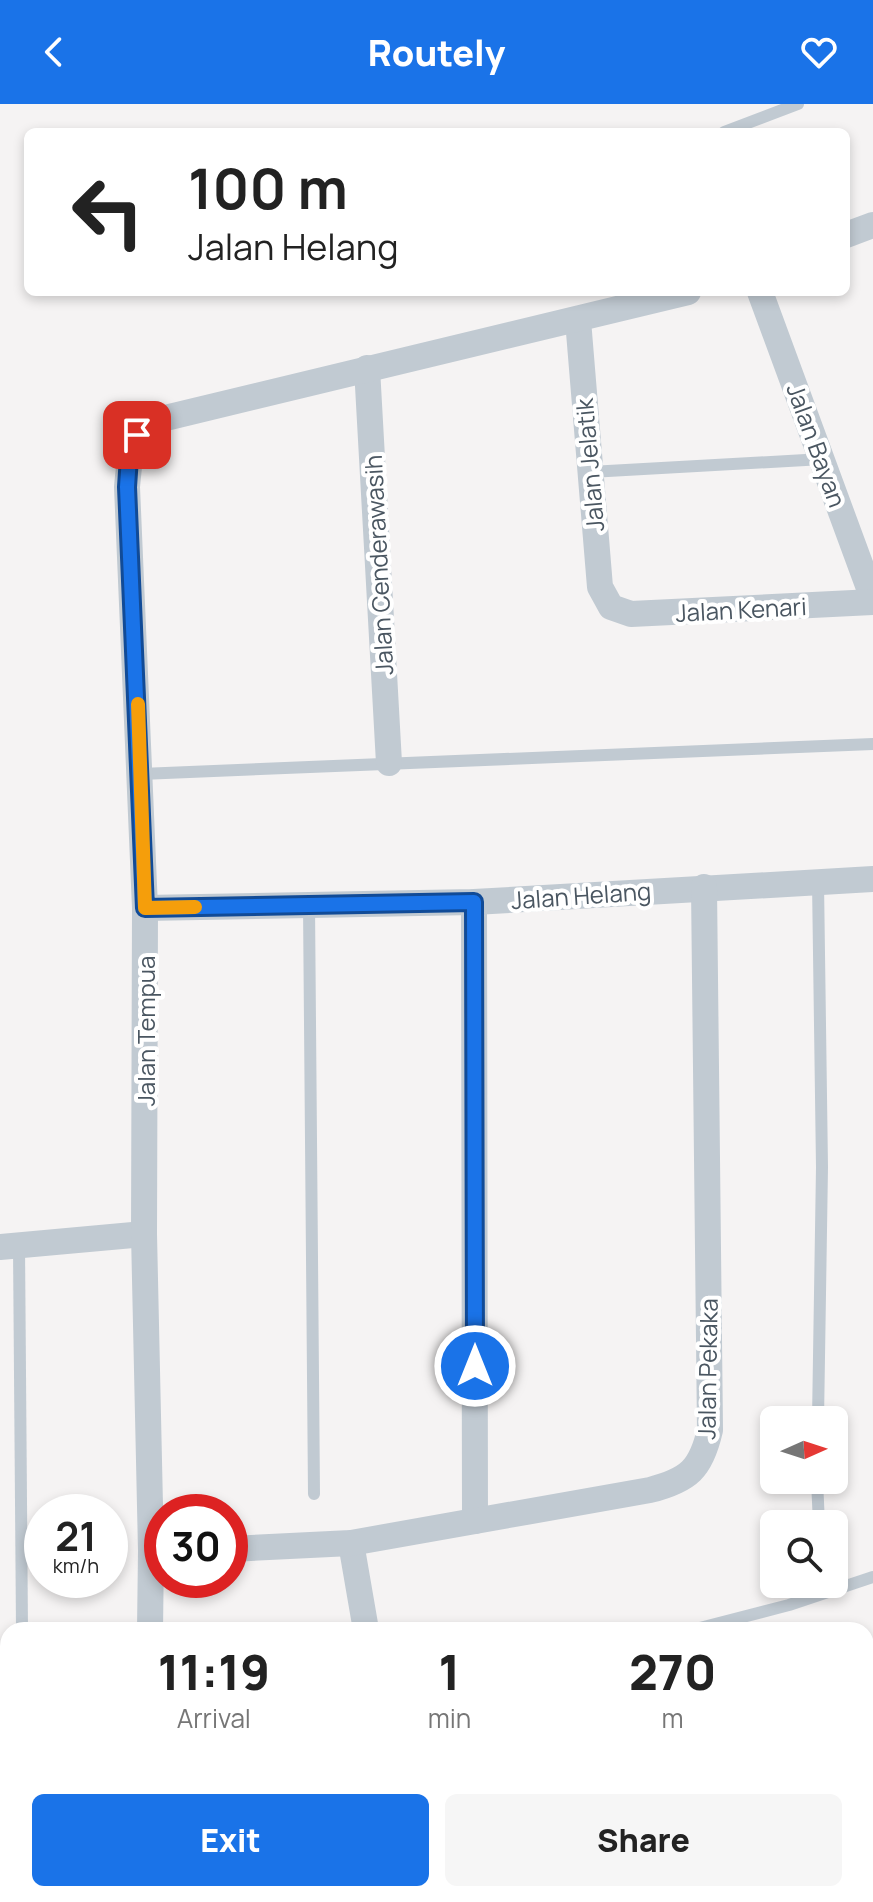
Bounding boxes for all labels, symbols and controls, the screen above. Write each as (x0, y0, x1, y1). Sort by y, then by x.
text: Routely (368, 28, 505, 77)
icon: back (32, 30, 76, 74)
icon: heart (797, 30, 841, 74)
text: 100 m (188, 149, 348, 226)
icon: left (56, 160, 160, 264)
text: Jalan Helang (188, 222, 398, 271)
street label: Jalan Bayan (779, 378, 855, 512)
street label: Jalan Jelatik (567, 396, 611, 533)
pin (103, 401, 171, 469)
icon: arrive (115, 413, 159, 457)
street label: Jalan Cenderawasih (356, 454, 400, 676)
street label: Jalan Kenari (675, 589, 807, 629)
street label: Jalan Helang (510, 874, 652, 916)
street label: Jalan Tempua (129, 956, 162, 1106)
street label: Jalan Pekaka (689, 1298, 725, 1440)
position arrow (433, 1324, 517, 1408)
north arrow (760, 1406, 848, 1494)
map controls (760, 1406, 848, 1598)
speed limit sign: 30 (144, 1494, 248, 1598)
text: 21 (55, 1508, 97, 1563)
button: search (760, 1510, 848, 1598)
text: km/h (53, 1552, 99, 1579)
text: 11:19 (158, 1639, 270, 1704)
text: 1 (439, 1639, 460, 1704)
text: 270 (629, 1639, 716, 1704)
text: Arrival (177, 1700, 251, 1736)
text: min (428, 1700, 471, 1736)
text: m (662, 1700, 684, 1736)
button: Exit (32, 1794, 429, 1886)
button: Share (445, 1794, 842, 1886)

